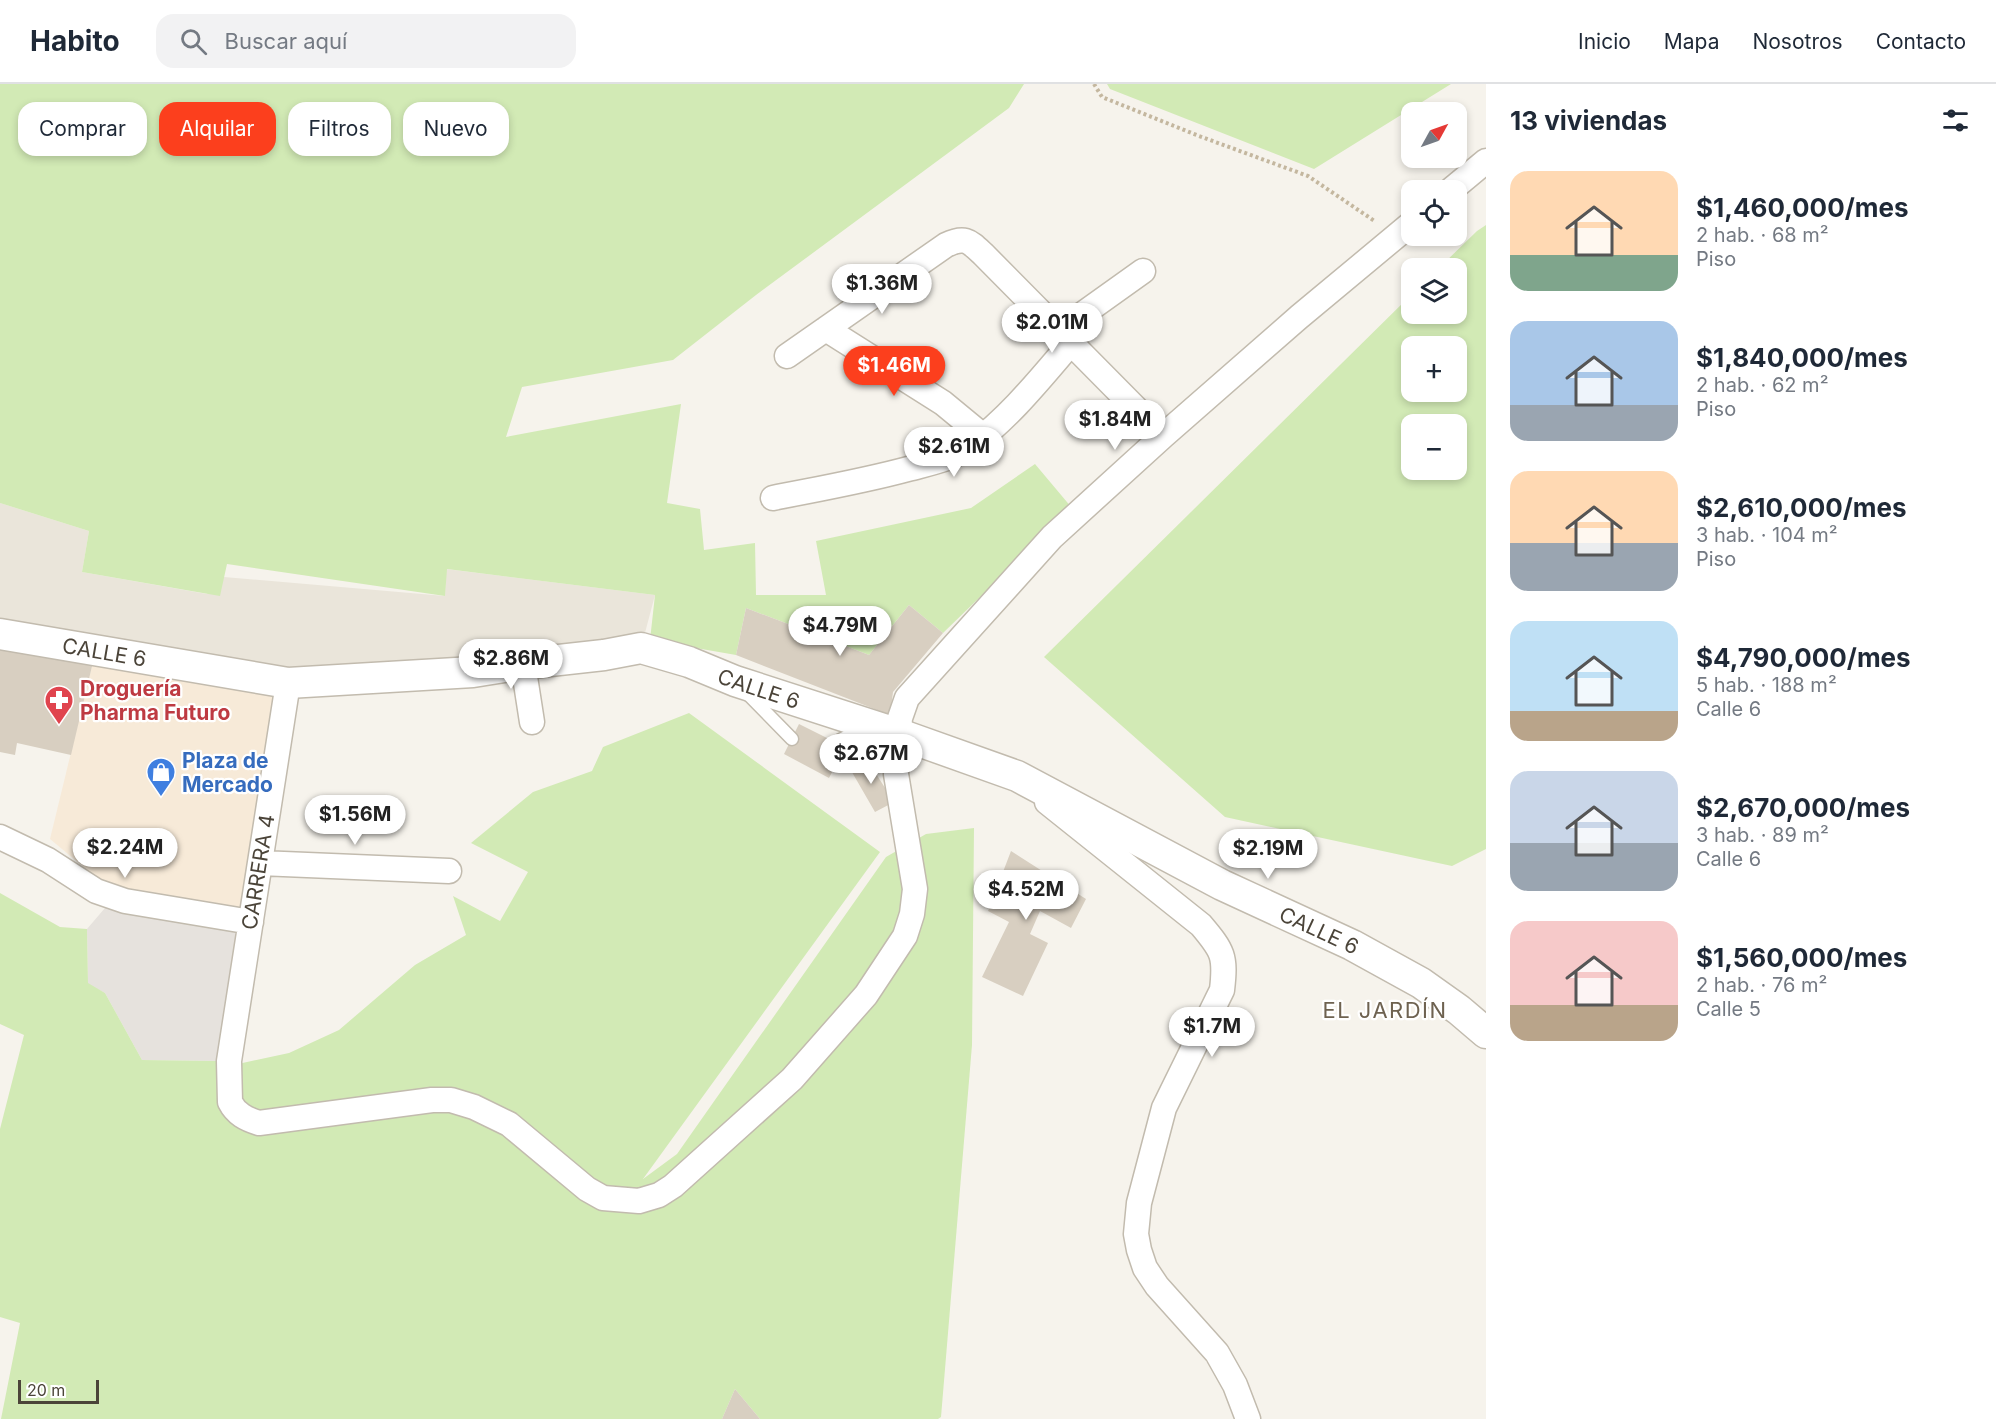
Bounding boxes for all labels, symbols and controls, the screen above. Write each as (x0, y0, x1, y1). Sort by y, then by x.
search box (156, 14, 576, 68)
text: Habito (30, 24, 120, 58)
icon: search (177, 25, 210, 58)
text: Buscar aquí (225, 28, 347, 54)
text: Inicio (1578, 29, 1631, 54)
text: Mapa (1664, 29, 1719, 54)
text: Nosotros (1752, 29, 1843, 54)
text: Contacto (1876, 29, 1966, 54)
chip: Comprar (18, 102, 147, 156)
chip: Alquilar (159, 102, 276, 156)
chip: Filtros (288, 102, 391, 156)
chip: Nuevo (403, 102, 509, 156)
north arrow (1401, 102, 1467, 168)
map controls (1401, 102, 1467, 480)
icon: filters (1939, 104, 1972, 137)
text: 13 viviendas (1510, 105, 1667, 136)
button: locate (1401, 180, 1467, 246)
text: $1,460,000/mes (1696, 192, 1909, 223)
icon: home (1558, 195, 1630, 267)
text: 2 hab. · 68 m² (1696, 223, 1829, 247)
text: Piso (1696, 247, 1736, 271)
button: layers (1401, 258, 1467, 324)
pin: $1.36M (833, 264, 931, 315)
text: $1.36M (846, 271, 918, 295)
pin: $2.01M (1003, 303, 1101, 354)
text: $2.01M (1016, 310, 1088, 334)
button: + (1401, 336, 1467, 402)
text: $1,840,000/mes (1696, 342, 1908, 373)
icon: home (1558, 345, 1630, 417)
pin: $1.46M (845, 346, 943, 397)
text: $1.46M (857, 353, 931, 377)
text: 2 hab. · 62 m² (1696, 373, 1828, 397)
text: Piso (1696, 397, 1736, 421)
pin: $1.84M (1066, 400, 1164, 451)
text: $1.84M (1078, 407, 1152, 431)
button: − (1401, 414, 1467, 480)
pin: $2.61M (905, 427, 1003, 478)
text: $2.61M (918, 434, 990, 458)
text: $2,610,000/mes (1696, 492, 1907, 523)
icon: home (1558, 495, 1630, 567)
text: 3 hab. · 104 m² (1696, 523, 1838, 547)
text: Piso (1696, 547, 1736, 571)
pin: $4.79M (791, 606, 889, 657)
text: $4.79M (802, 613, 878, 637)
street label: CALLE 6 (61, 632, 148, 671)
pin: $2.86M (462, 639, 560, 690)
text: $4,790,000/mes (1696, 642, 1911, 673)
icon: home (1558, 645, 1630, 717)
text: $2.86M (473, 646, 549, 670)
street label: CALLE 6 (714, 663, 803, 714)
text: 5 hab. · 188 m² (1696, 673, 1837, 697)
place label: Droguería Pharma Futuro (80, 676, 230, 725)
pharmacy icon: Droguería Pharma Futuro (43, 684, 75, 726)
text: Calle 6 (1696, 697, 1761, 721)
pin: $2.67M (822, 734, 920, 785)
text: $2.67M (833, 741, 909, 765)
place label: Plaza de Mercado (182, 748, 273, 797)
shop icon: Plaza de Mercado (145, 756, 177, 798)
text: $2,670,000/mes (1696, 792, 1910, 823)
pin: $1.56M (306, 795, 404, 846)
icon: home (1558, 795, 1630, 867)
text: $1.56M (319, 802, 391, 826)
street label: CARRERA 4 (237, 812, 279, 932)
text: 3 hab. · 89 m² (1696, 823, 1829, 847)
pin: $2.24M (76, 828, 174, 879)
pin: $2.19M (1219, 829, 1317, 880)
text: $2.24M (87, 835, 163, 859)
text: $2.19M (1233, 836, 1303, 860)
text: Calle 6 (1696, 847, 1761, 871)
pin: $4.52M (977, 870, 1075, 921)
text: $4.52M (988, 877, 1064, 901)
street label: CALLE 6 (1276, 901, 1363, 959)
text: $1,560,000/mes (1696, 942, 1907, 973)
icon: home (1558, 945, 1630, 1017)
text: 2 hab. · 76 m² (1696, 973, 1827, 997)
district label: EL JARDÍN (1322, 997, 1448, 1023)
text: Calle 5 (1696, 997, 1761, 1021)
pin: $1.7M (1170, 1007, 1254, 1058)
text: $1.7M (1183, 1014, 1241, 1038)
scale bar (18, 1377, 99, 1404)
text: 20 m (27, 1380, 65, 1400)

